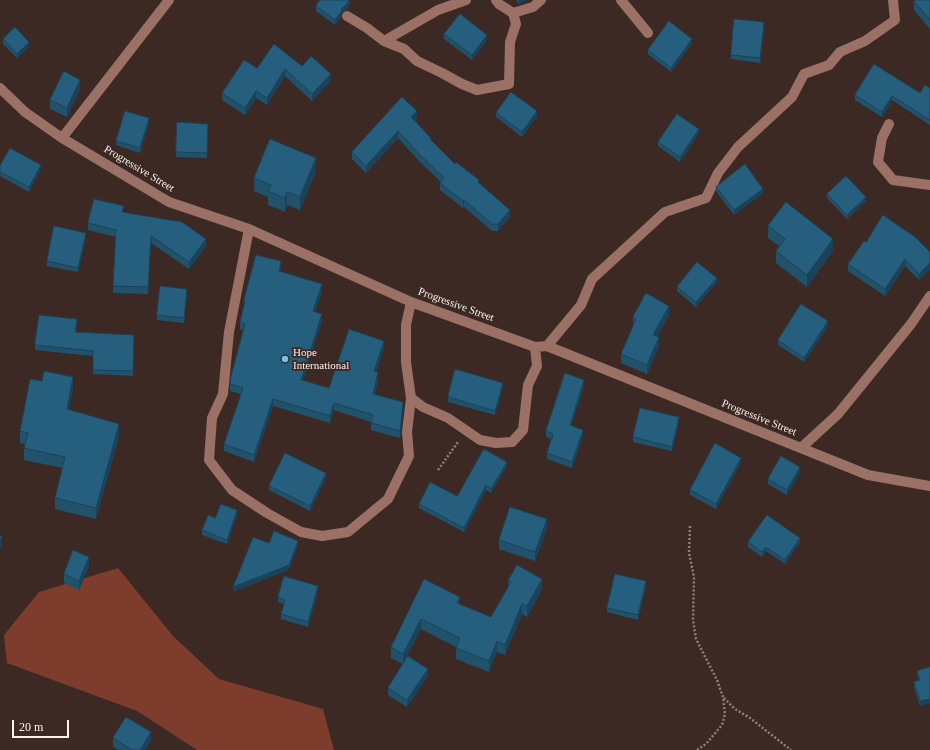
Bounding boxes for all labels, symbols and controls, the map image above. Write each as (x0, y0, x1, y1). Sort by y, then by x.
street label: Progressive Street (101, 143, 177, 195)
street label: Progressive Street (416, 285, 496, 325)
place label: Hope International (293, 346, 349, 372)
marker: Hope International (280, 354, 290, 364)
street label: Progressive Street (720, 397, 798, 439)
scale bar (14, 712, 71, 738)
text: 20 m (19, 720, 43, 734)

